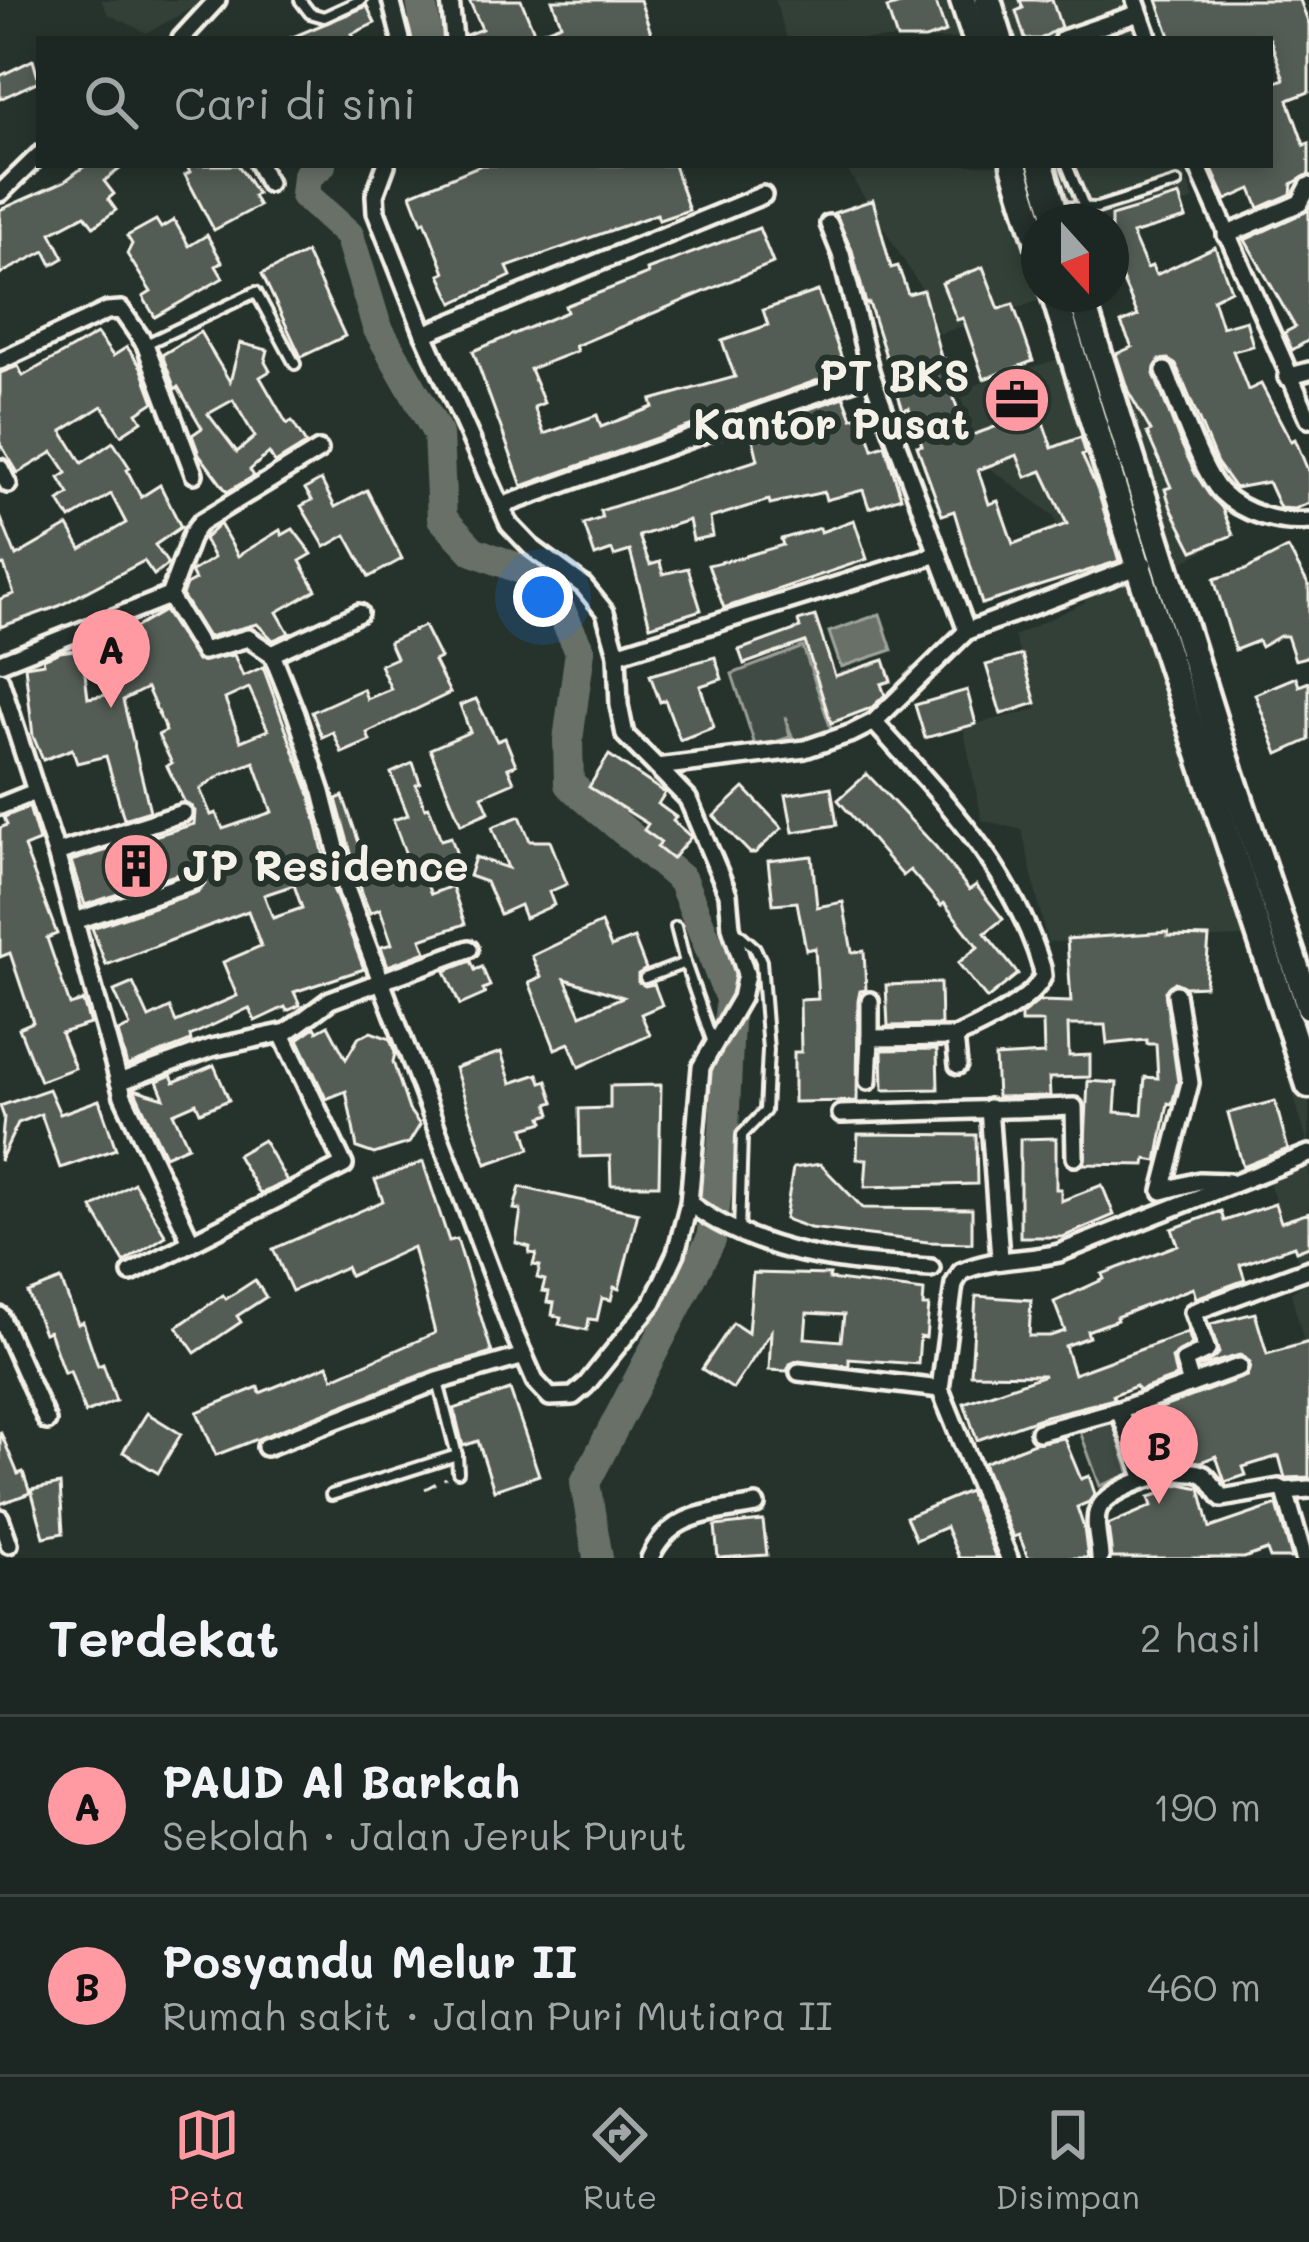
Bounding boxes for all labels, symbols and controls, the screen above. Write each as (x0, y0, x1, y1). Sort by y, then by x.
search box (36, 36, 1273, 168)
icon: search (78, 69, 144, 135)
text: Cari di sini (174, 73, 416, 131)
north arrow (1021, 204, 1129, 312)
place label: PT BKS Kantor Pusat (693, 347, 970, 450)
office icon: PT BKS Kantor Pusat (982, 365, 1052, 435)
your location (513, 567, 573, 627)
pin: A (72, 609, 150, 708)
building icon: JP Residence (101, 831, 171, 901)
place label: JP Residence (182, 837, 469, 892)
pin: B (1120, 1405, 1198, 1504)
text: Terdekat (48, 1603, 279, 1670)
text: 2 hasil (1140, 1611, 1261, 1662)
text: PAUD Al Barkah (162, 1751, 520, 1809)
text: A (73, 1780, 101, 1831)
text: 190 m (1153, 1780, 1261, 1831)
text: Sekolah · Jalan Jeruk Purut (162, 1809, 687, 1860)
text: Posyandu Melur II (162, 1931, 578, 1989)
text: B (74, 1960, 100, 2011)
text: 460 m (1147, 1960, 1261, 2011)
text: Rumah sakit · Jalan Puri Mutiara II (162, 1989, 833, 2040)
tab: Peta (169, 2102, 245, 2217)
tab: Rute (583, 2102, 657, 2217)
tab: Disimpan (995, 2102, 1140, 2217)

